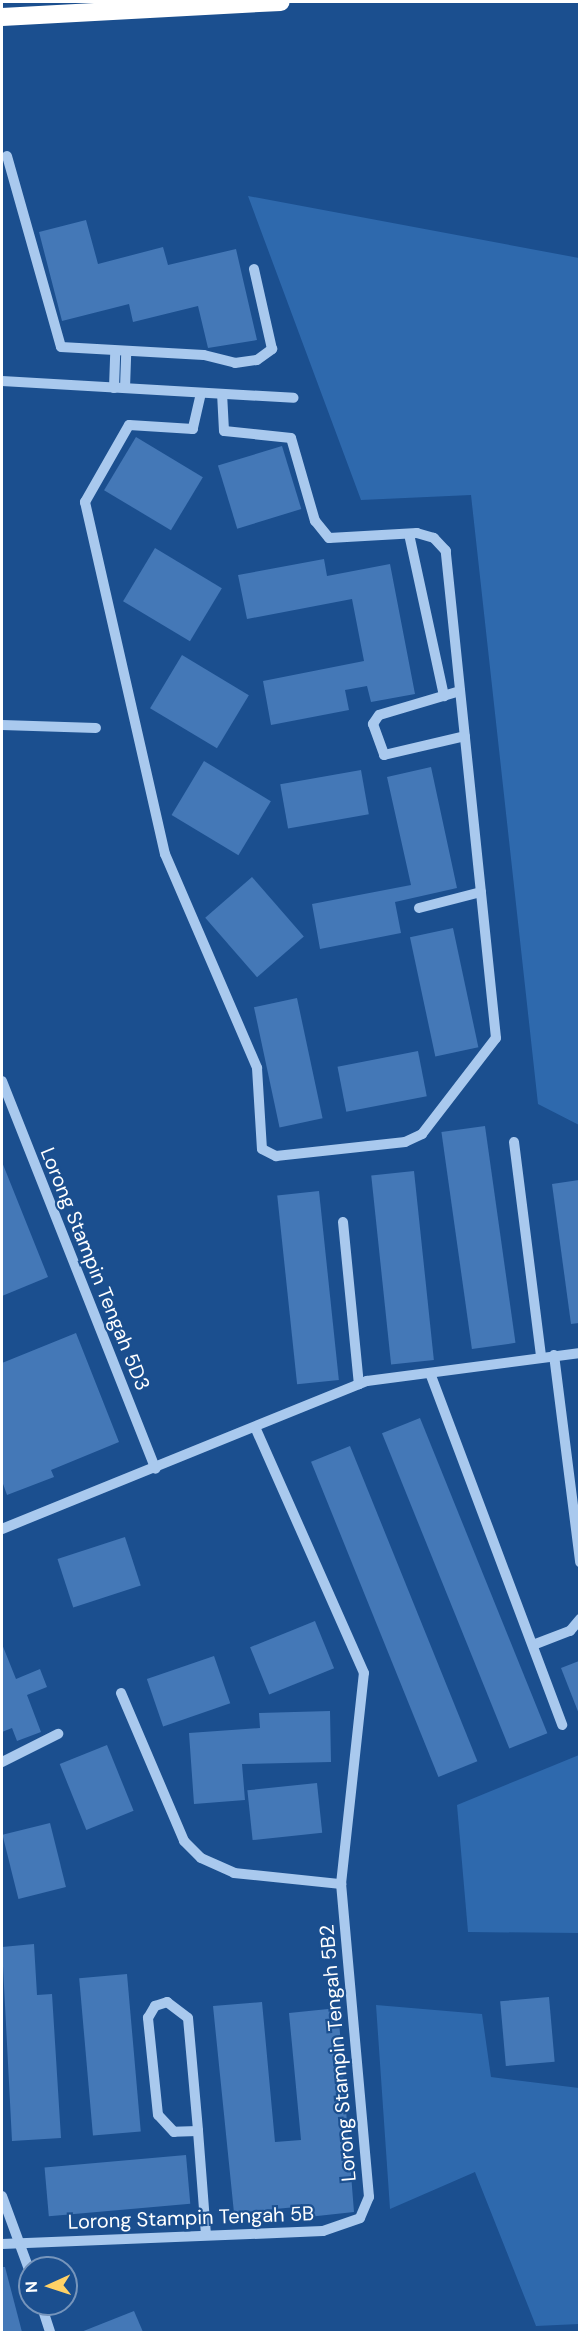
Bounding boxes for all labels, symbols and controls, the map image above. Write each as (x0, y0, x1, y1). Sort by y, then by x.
street label: Lorong Stampin Tengah 5D3 (35, 1144, 155, 1394)
street label: Lorong Stampin Tengah 5B2 (315, 1923, 361, 2183)
street label: Lorong Stampin Tengah 5B (67, 2202, 315, 2234)
north arrow (18, 2256, 78, 2316)
text: N (21, 2280, 42, 2293)

